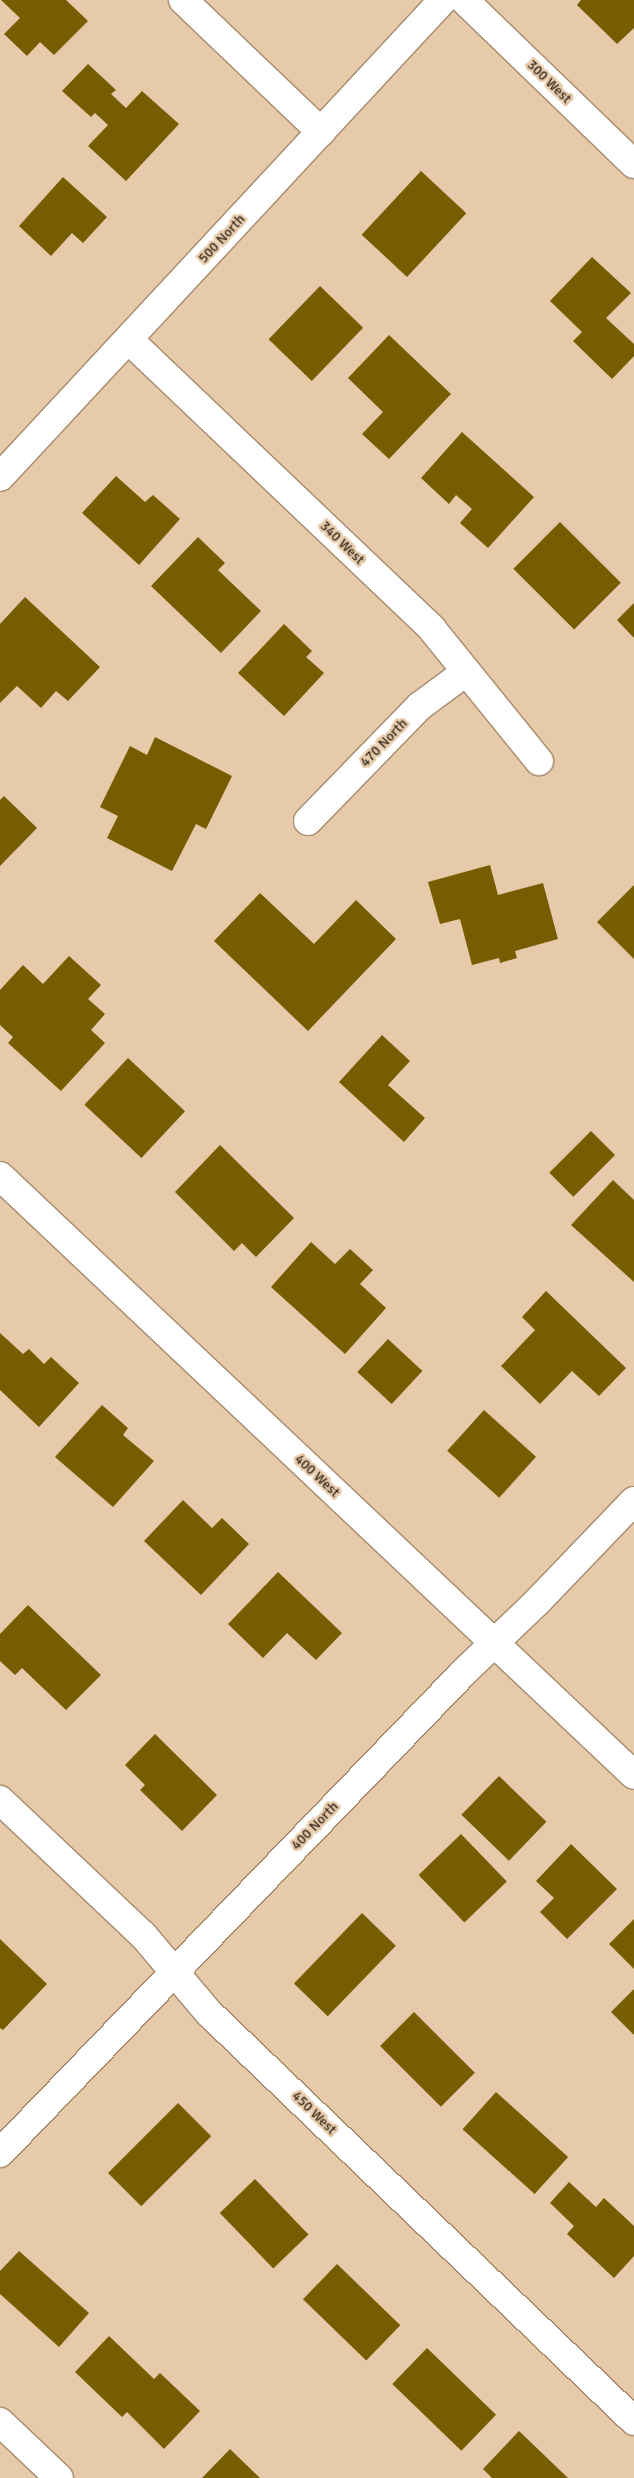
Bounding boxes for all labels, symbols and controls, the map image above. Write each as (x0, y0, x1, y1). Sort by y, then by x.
street label: 300 West (523, 57, 575, 107)
street label: 500 North (195, 211, 249, 267)
street label: 340 West (316, 518, 368, 568)
street label: 470 North (357, 715, 411, 771)
street label: 400 West (291, 1451, 343, 1501)
street label: 400 North (288, 1798, 342, 1854)
street label: 450 West (288, 2088, 340, 2138)

